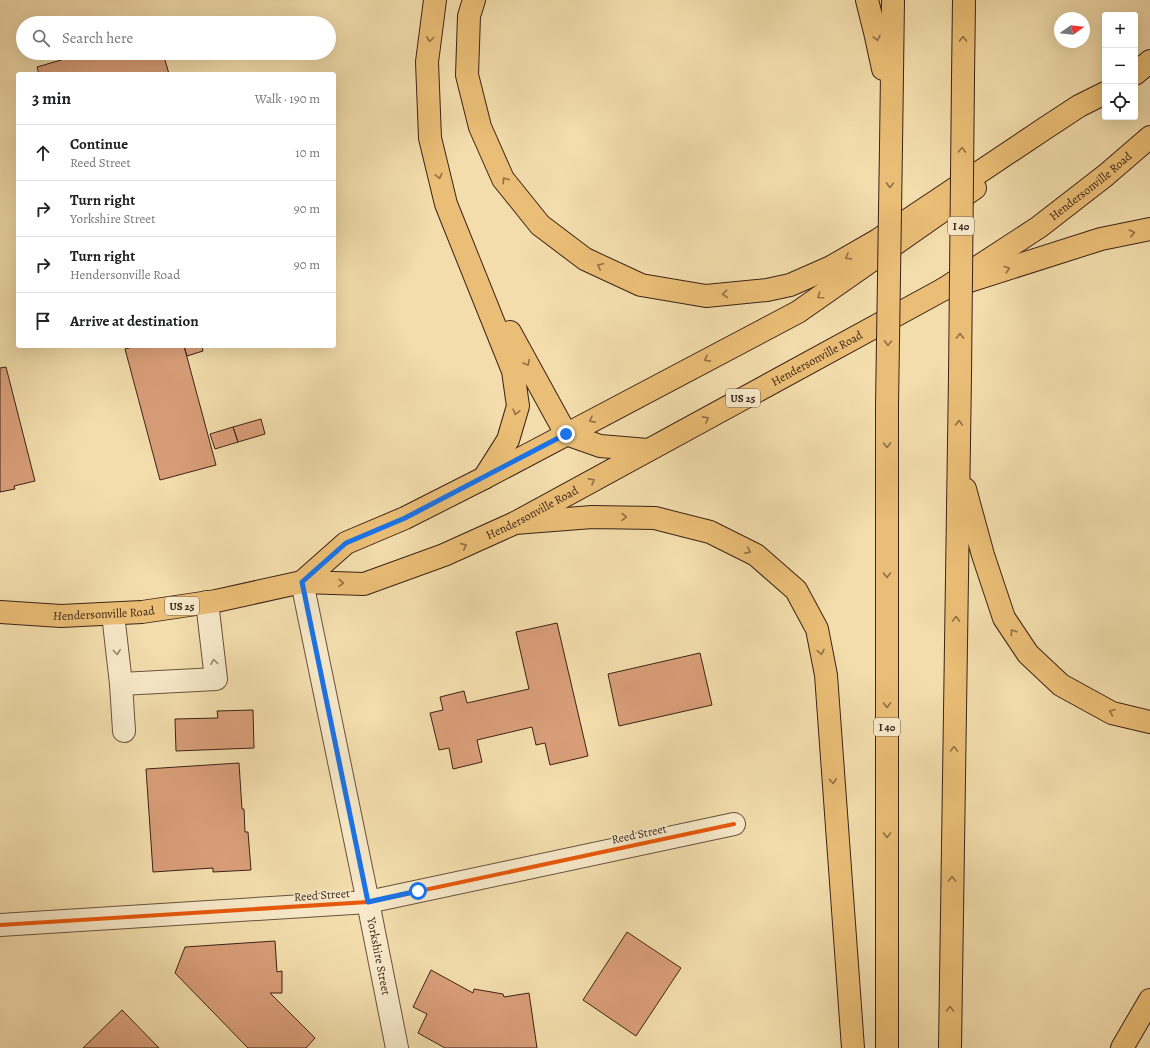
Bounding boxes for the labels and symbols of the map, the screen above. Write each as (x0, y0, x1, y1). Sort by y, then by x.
north arrow (1054, 12, 1090, 48)
one-way arrow (872, 35, 880, 41)
one-way arrow (426, 36, 435, 42)
one-way arrow (959, 36, 967, 42)
one-way arrow (958, 147, 966, 153)
street label: Hendersonville Road (1046, 148, 1136, 224)
one-way arrow (434, 172, 443, 179)
one-way arrow (503, 178, 510, 185)
one-way arrow (886, 182, 895, 188)
road number: I 40 (948, 217, 974, 235)
one-way arrow (1129, 229, 1135, 238)
one-way arrow (845, 253, 852, 260)
one-way arrow (597, 263, 605, 271)
one-way arrow (1004, 265, 1011, 274)
one-way arrow (722, 289, 728, 298)
one-way arrow (818, 291, 825, 298)
street label: Hendersonville Road (768, 327, 866, 390)
one-way arrow (956, 333, 964, 339)
one-way arrow (884, 340, 892, 346)
one-way arrow (704, 355, 712, 362)
one-way arrow (523, 359, 530, 366)
road number: US 25 (726, 389, 760, 407)
one-way arrow (512, 408, 521, 415)
one-way arrow (589, 415, 597, 423)
one-way arrow (702, 416, 709, 423)
one-way arrow (955, 420, 963, 426)
route end (557, 425, 575, 443)
one-way arrow (883, 442, 891, 448)
one-way arrow (588, 478, 595, 486)
street label: Hendersonville Road (483, 482, 581, 543)
one-way arrow (621, 513, 627, 522)
one-way arrow (459, 543, 467, 551)
one-way arrow (744, 546, 751, 554)
one-way arrow (883, 572, 891, 578)
one-way arrow (338, 579, 344, 588)
road number: US 25 (165, 597, 199, 615)
street label: Hendersonville Road (52, 602, 156, 624)
one-way arrow (952, 616, 960, 622)
one-way arrow (1010, 629, 1018, 636)
one-way arrow (112, 649, 121, 655)
one-way arrow (817, 649, 825, 655)
one-way arrow (210, 659, 219, 665)
one-way arrow (883, 702, 891, 708)
one-way arrow (1109, 708, 1116, 716)
road number: I 40 (874, 718, 900, 736)
one-way arrow (950, 746, 958, 752)
one-way arrow (829, 778, 838, 784)
street label: Reed Street (610, 820, 668, 848)
one-way arrow (883, 832, 891, 838)
one-way arrow (948, 876, 956, 882)
route start (409, 882, 427, 900)
street label: Reed Street (293, 885, 351, 905)
street label: Yorkshire Street (363, 915, 394, 997)
one-way arrow (946, 1006, 954, 1012)

